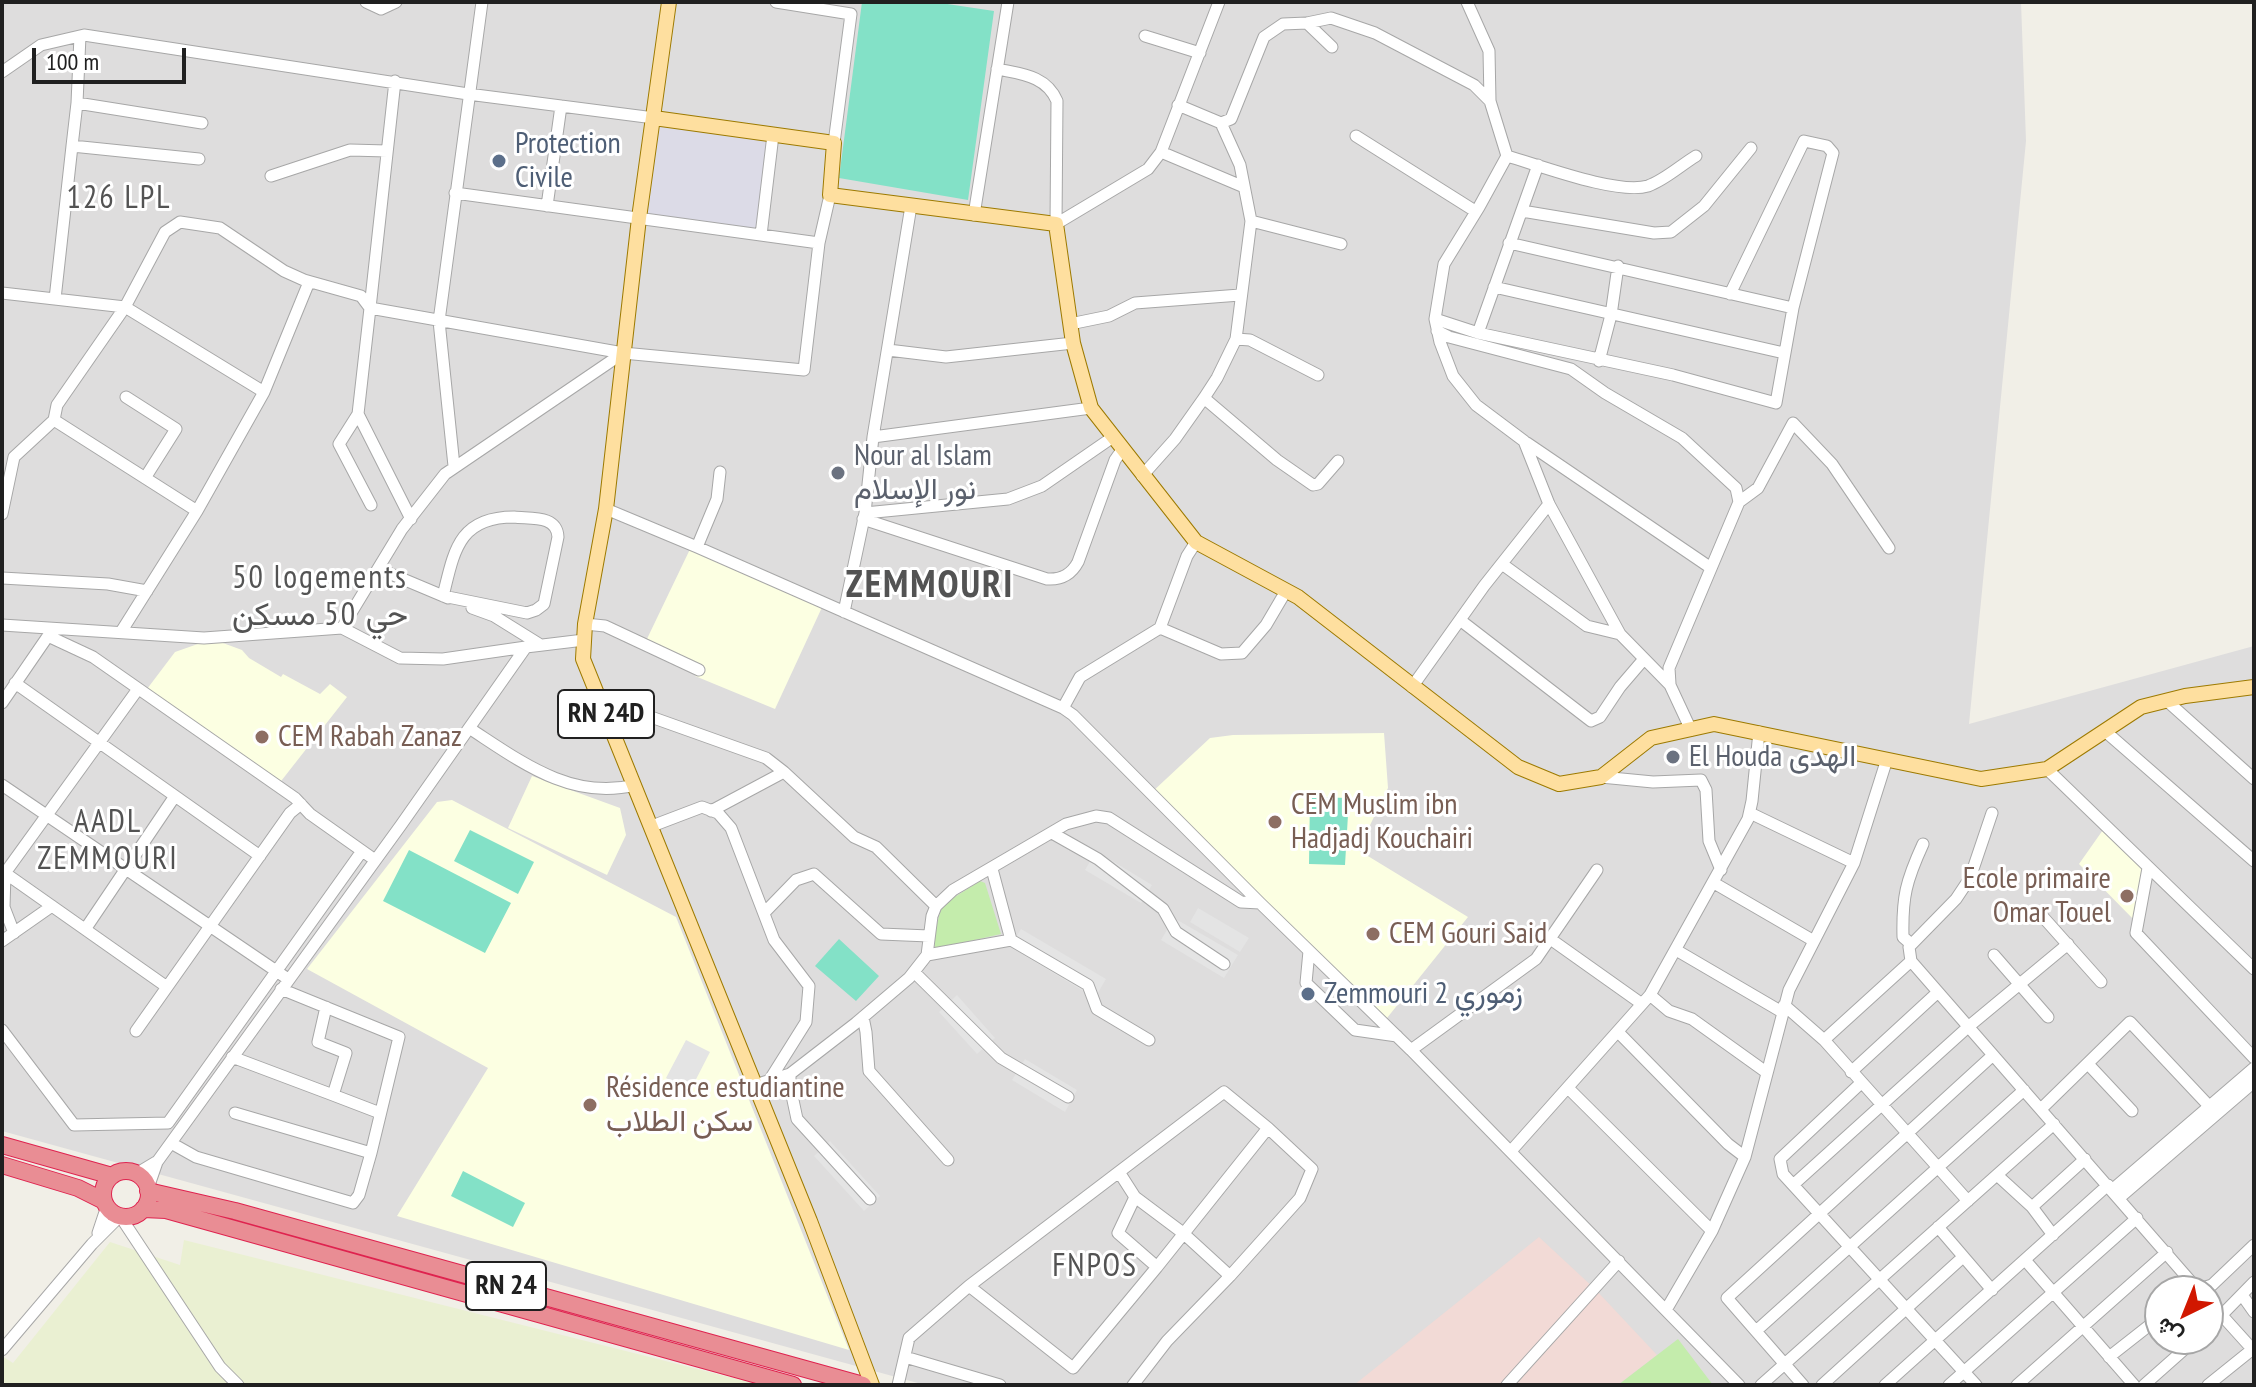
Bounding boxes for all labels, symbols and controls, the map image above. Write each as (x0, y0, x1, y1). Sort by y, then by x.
scale bar (36, 32, 190, 82)
text: 100 m (46, 46, 99, 77)
place label: Protection Civile (515, 126, 621, 196)
marker: Protection Civile (490, 152, 508, 170)
district label: 126 LPL (67, 180, 171, 218)
place label: Nour al Islam نور الإسلام (854, 438, 992, 508)
marker: Nour al Islam نور الإسلام (829, 464, 847, 482)
district label: 50 logements حي 50 مسكن (232, 560, 408, 635)
district label: ZEMMOURI (846, 563, 1014, 609)
road number: RN 24D (558, 690, 654, 738)
place label: CEM Rabah Zanaz (278, 719, 462, 755)
marker: CEM Rabah Zanaz (253, 728, 271, 746)
place label: El Houda الهدى (1689, 739, 1856, 775)
marker: El Houda الهدى (1664, 748, 1682, 766)
place label: CEM Muslim ibn Hadjadj Kouchairi (1291, 787, 1473, 858)
district label: AADL ZEMMOURI (37, 804, 179, 879)
marker: CEM Muslim ibn Hadjadj Kouchairi (1266, 813, 1284, 831)
place label: Ecole primaire Omar Touel (1963, 861, 2111, 932)
marker: Ecole primaire Omar Touel (2118, 887, 2136, 905)
place label: CEM Gouri Said (1389, 916, 1547, 952)
marker: CEM Gouri Said (1364, 925, 1382, 943)
place label: Zemmouri 2 زموري (1324, 976, 1523, 1012)
marker: Zemmouri 2 زموري (1299, 985, 1317, 1003)
place label: Résidence estudiantine سكن الطلاب (606, 1070, 845, 1140)
marker: Résidence estudiantine سكن الطلاب (581, 1096, 599, 1114)
district label: FNPOS (1052, 1248, 1138, 1286)
road number: RN 24 (466, 1262, 546, 1310)
north arrow (2144, 1275, 2224, 1355)
text: ش (2150, 1312, 2188, 1350)

